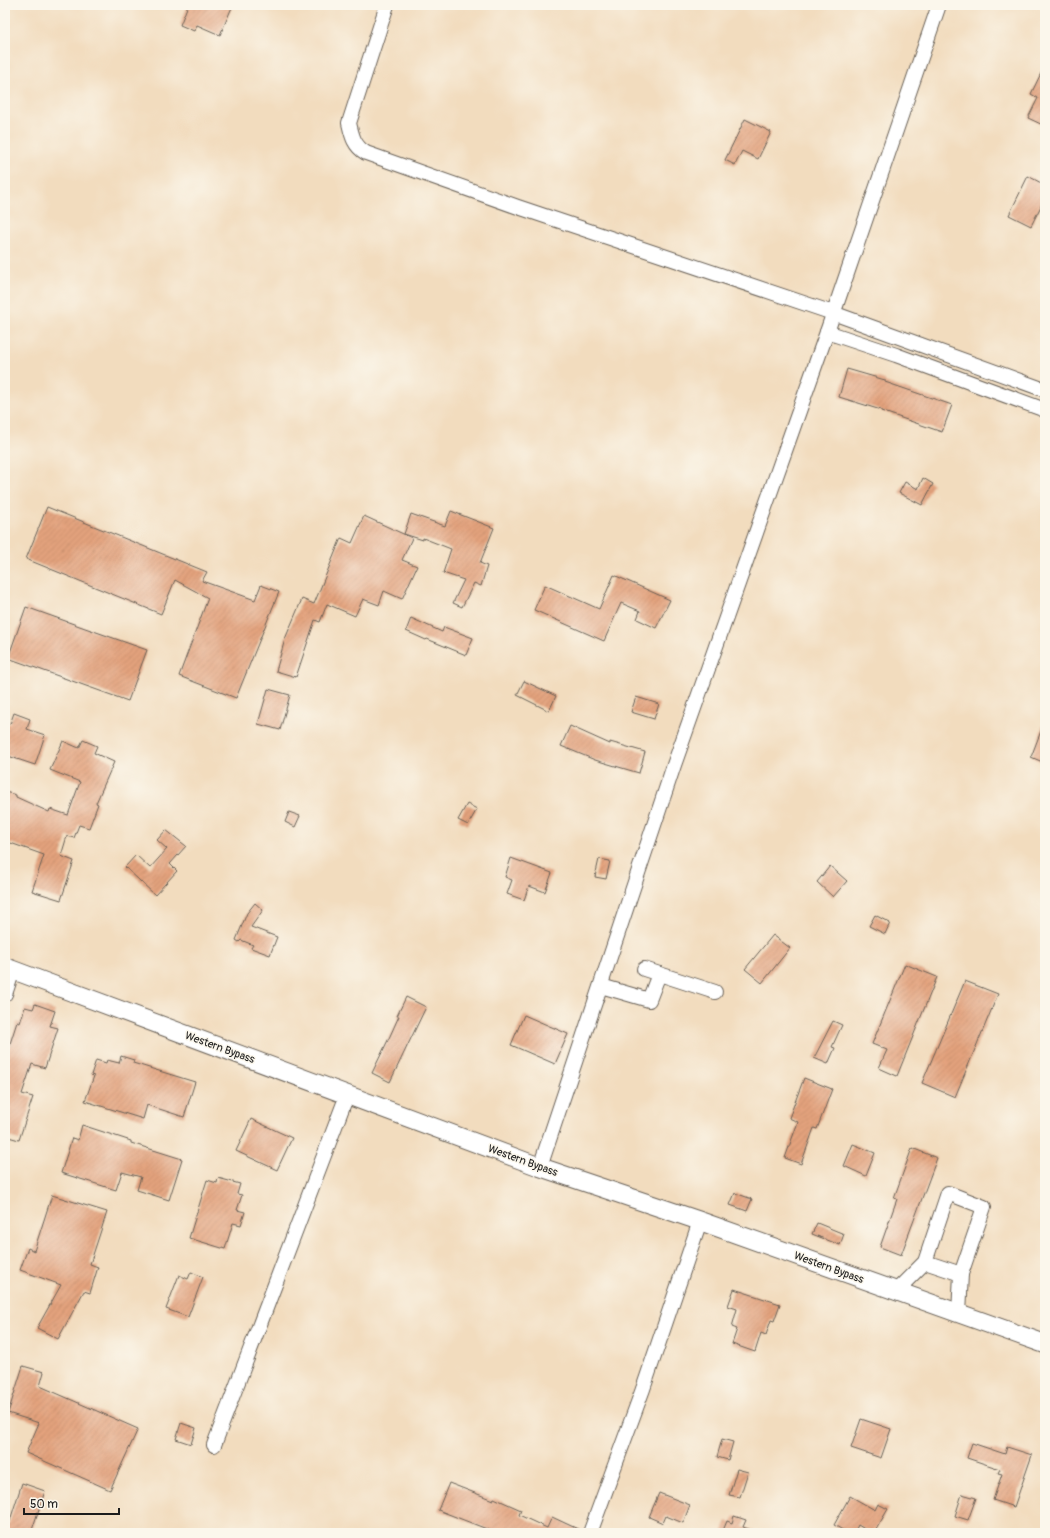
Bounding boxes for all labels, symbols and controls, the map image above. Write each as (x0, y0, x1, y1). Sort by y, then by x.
street label: Western Bypass (183, 1029, 257, 1066)
street label: Western Bypass (486, 1142, 560, 1179)
street label: Western Bypass (792, 1249, 866, 1286)
scale bar (24, 1490, 119, 1516)
text: 50 m (30, 1497, 58, 1512)

